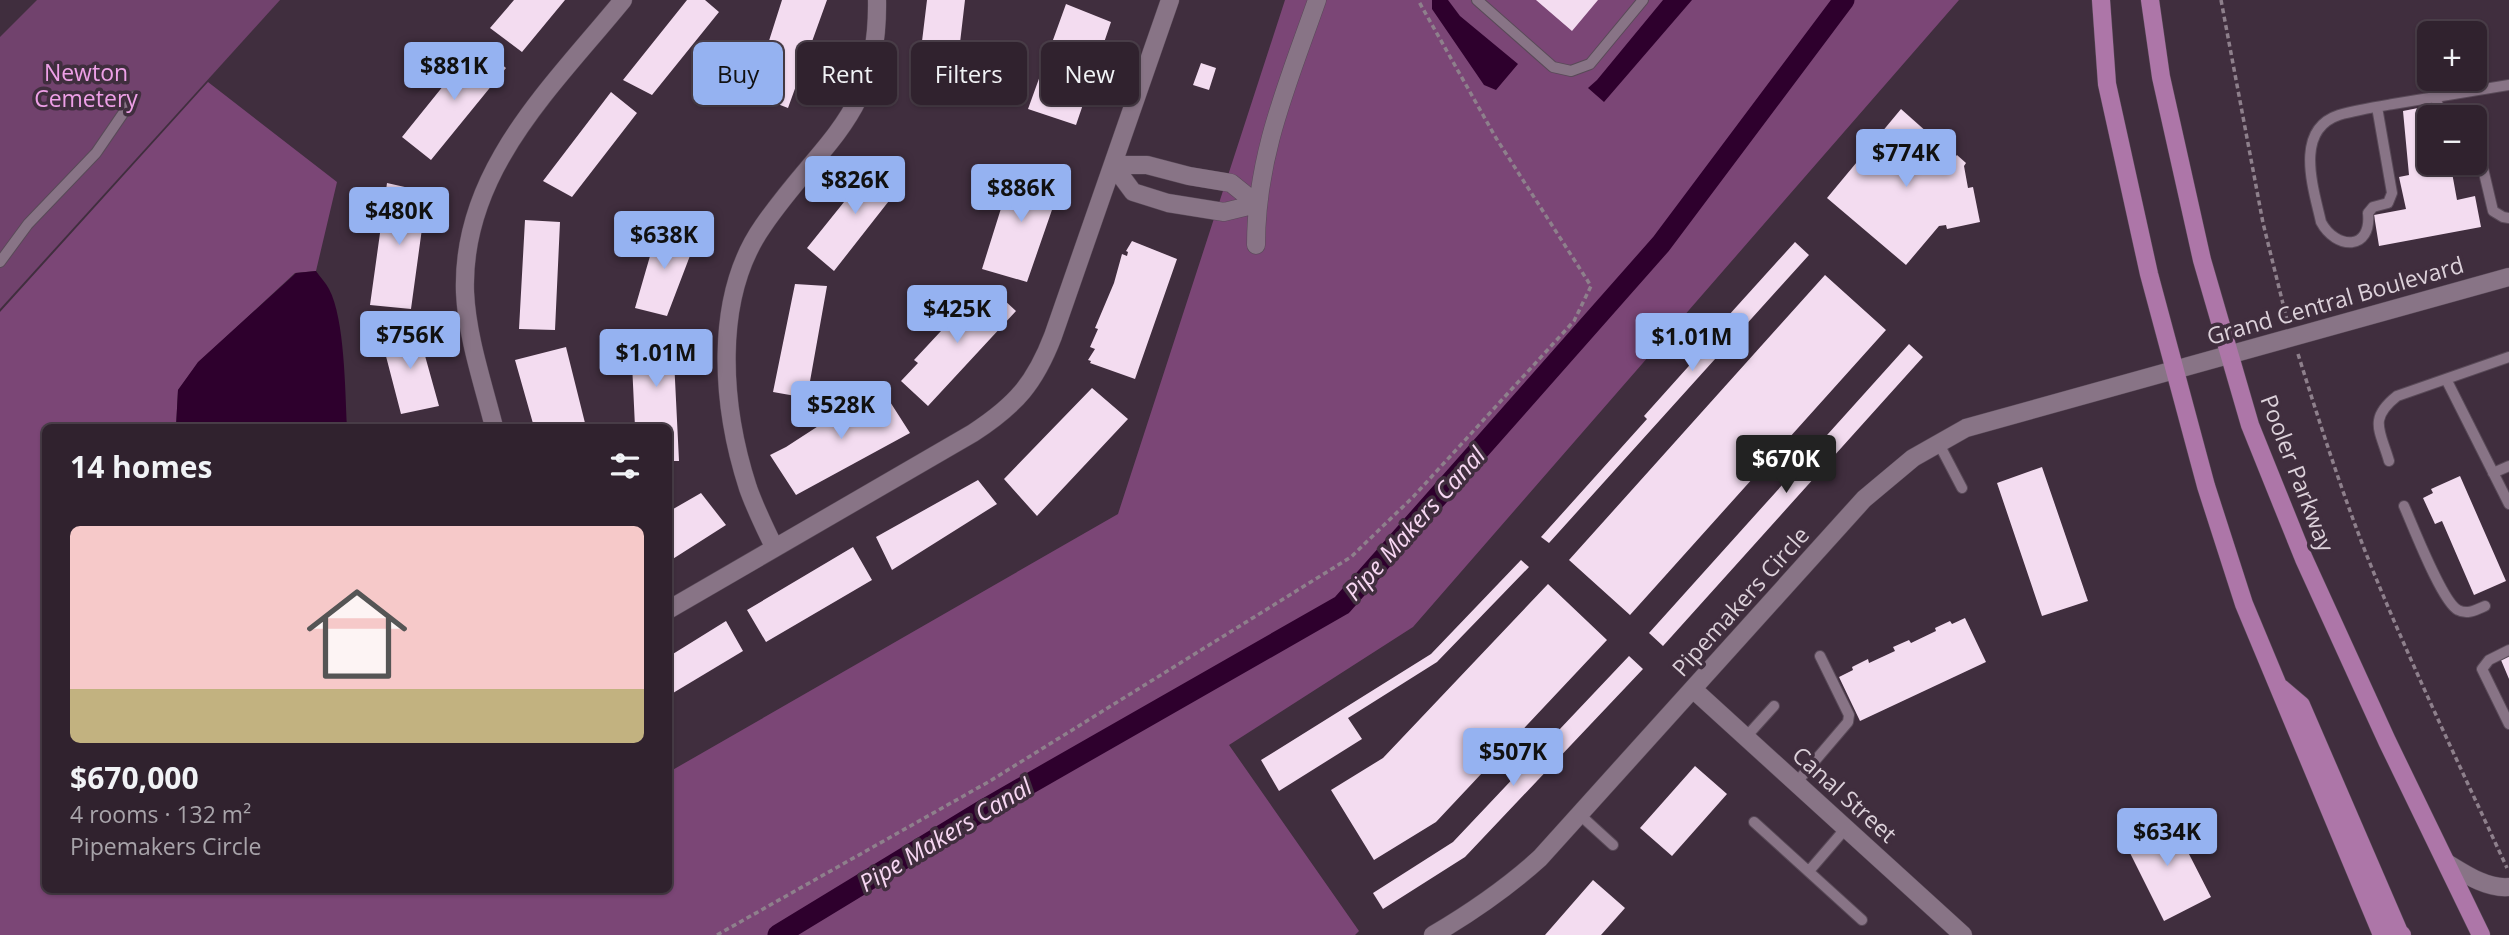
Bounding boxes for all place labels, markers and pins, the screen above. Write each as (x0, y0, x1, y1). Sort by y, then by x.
pin: $881K (405, 42, 503, 102)
pin: $774K (1857, 130, 1955, 189)
pin: $826K (806, 156, 904, 216)
pin: $886K (972, 164, 1070, 224)
pin: $480K (350, 188, 448, 247)
pin: $638K (615, 212, 713, 271)
pin: $425K (908, 286, 1006, 345)
pin: $756K (361, 312, 459, 371)
pin: $1.01M (1635, 314, 1749, 373)
pin: $1.01M (599, 330, 713, 389)
pin: $528K (792, 382, 890, 441)
pin: $670K (1737, 435, 1835, 495)
pin: $507K (1464, 728, 1562, 788)
pin: $634K (2118, 808, 2216, 868)

